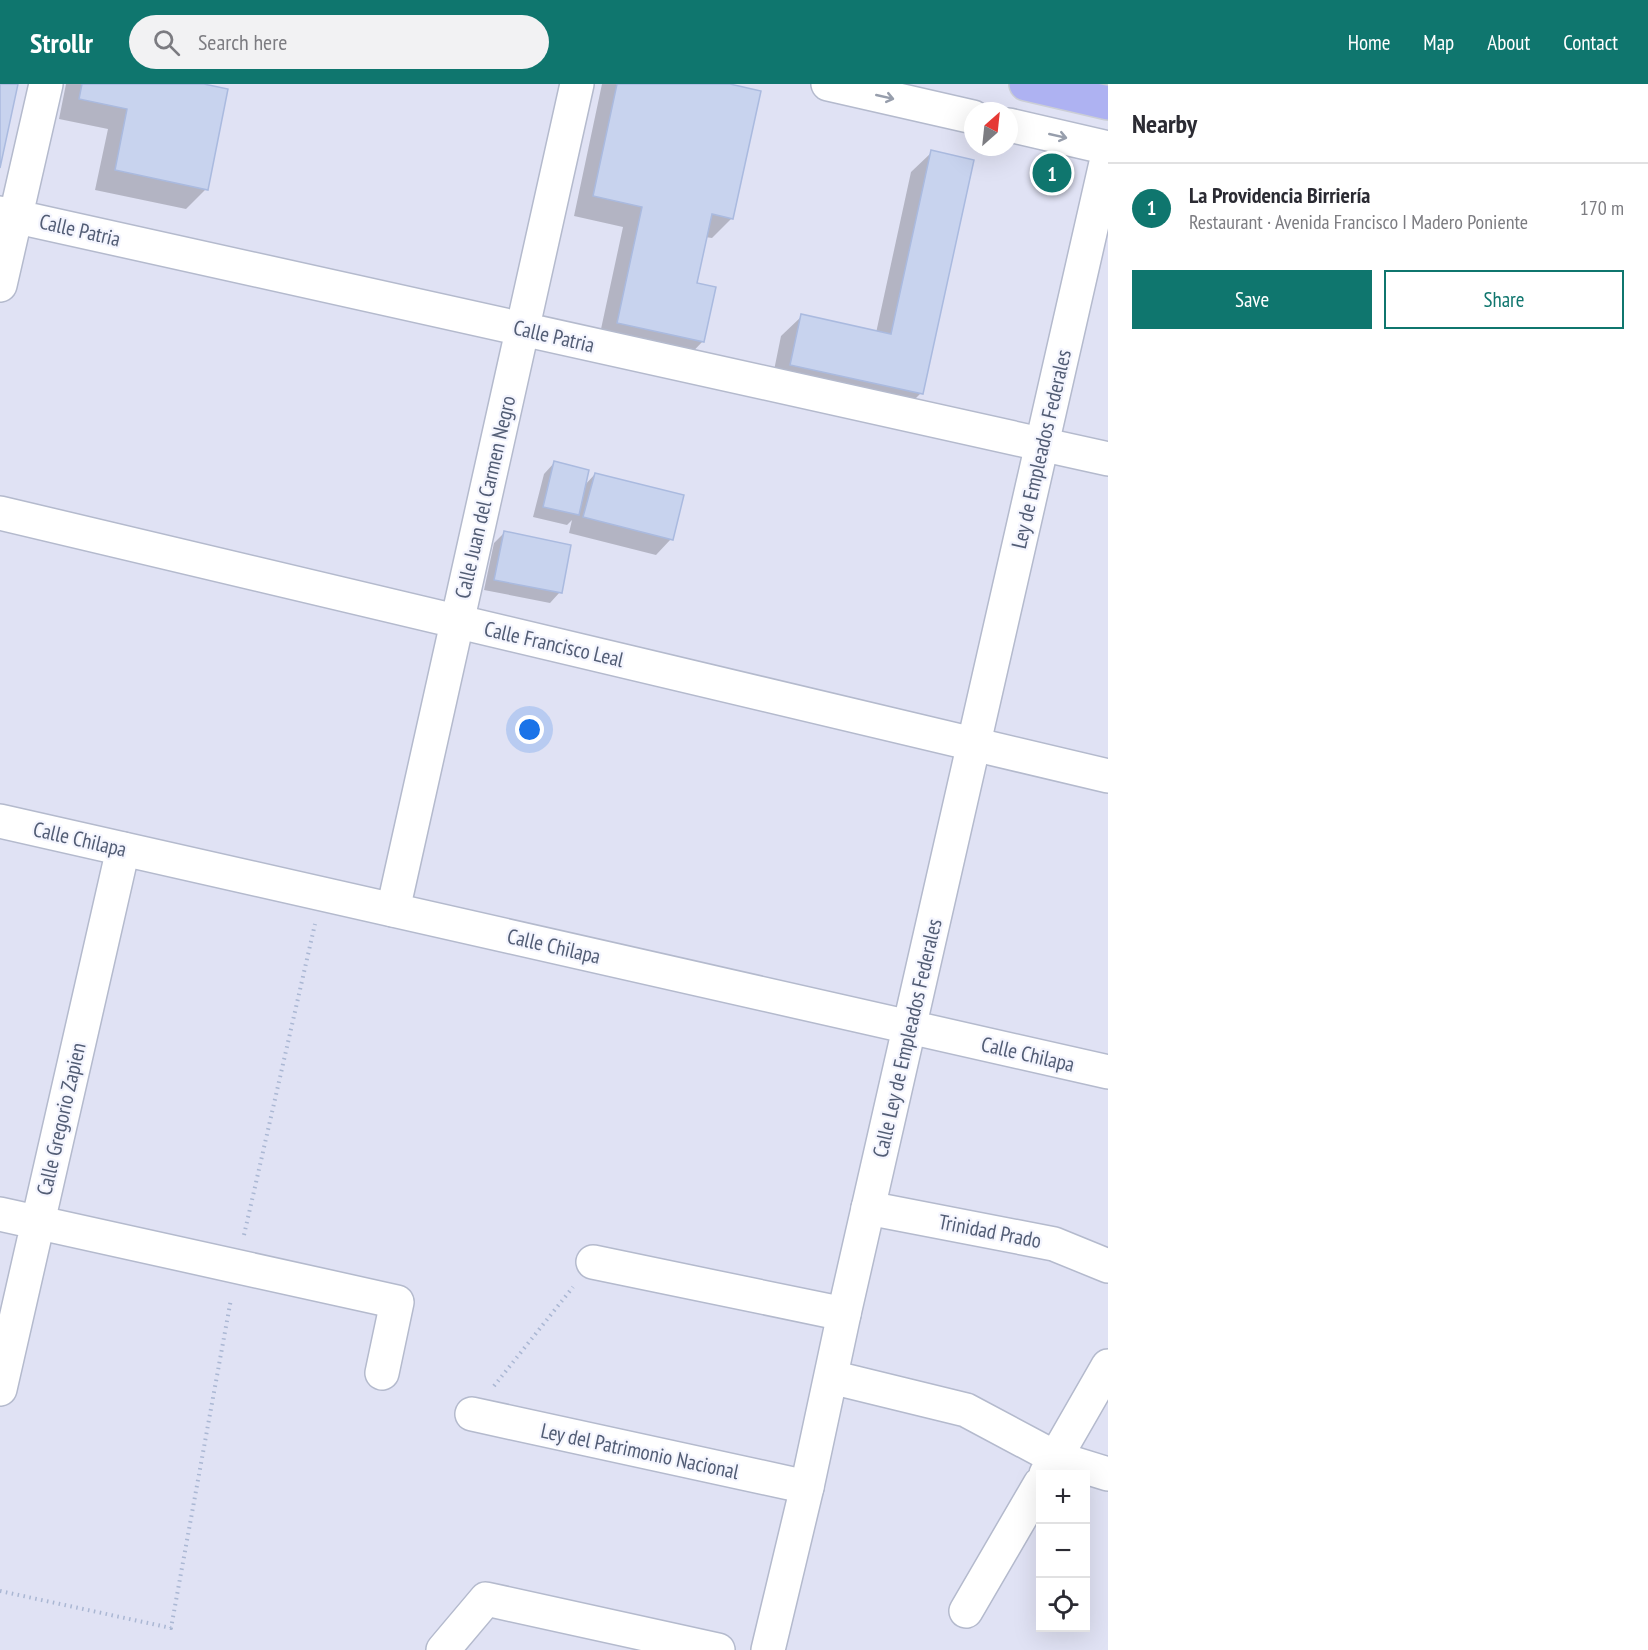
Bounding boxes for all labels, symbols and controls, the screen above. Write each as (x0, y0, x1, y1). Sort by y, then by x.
search box (129, 15, 549, 69)
text: Strollr (30, 24, 93, 61)
icon: search (150, 26, 183, 59)
text: Search here (198, 28, 287, 56)
text: Home (1348, 29, 1390, 56)
text: Map (1423, 29, 1454, 56)
text: About (1487, 29, 1530, 56)
text: Contact (1563, 29, 1618, 56)
one-way arrow (875, 92, 894, 103)
north arrow (964, 102, 1018, 156)
text: Nearby (1132, 107, 1197, 140)
one-way arrow (1049, 131, 1068, 143)
pin: 1 (1032, 150, 1072, 196)
text: La Providencia Birriería (1189, 181, 1370, 209)
text: 1 (1147, 195, 1156, 221)
text: 170 m (1580, 195, 1624, 221)
street label: Calle Patria (37, 208, 123, 252)
text: Restaurant · Avenida Francisco I Madero Poniente (1189, 209, 1528, 235)
button: Save (1132, 270, 1372, 329)
button: Share (1384, 270, 1624, 329)
street label: Calle Patria (511, 314, 597, 358)
street label: Ley de Empleados Federales (1005, 347, 1077, 551)
street label: Calle Juan del Carmen Negro (449, 393, 521, 601)
street label: Calle Francisco Leal (482, 615, 626, 673)
your location (515, 715, 544, 744)
street label: Calle Chilapa (31, 815, 129, 863)
street label: Calle Ley de Empleados Federales (866, 916, 948, 1160)
street label: Calle Chilapa (505, 922, 603, 970)
street label: Calle Chilapa (979, 1030, 1077, 1078)
street label: Calle Gregorio Zapien (30, 1040, 92, 1198)
street label: Trinidad Prado (936, 1208, 1044, 1254)
street label: Ley del Patrimonio Nacional (539, 1417, 742, 1485)
map controls (1036, 1470, 1090, 1632)
button: + (1036, 1470, 1090, 1524)
button: − (1036, 1524, 1090, 1578)
button: locate (1036, 1578, 1090, 1632)

